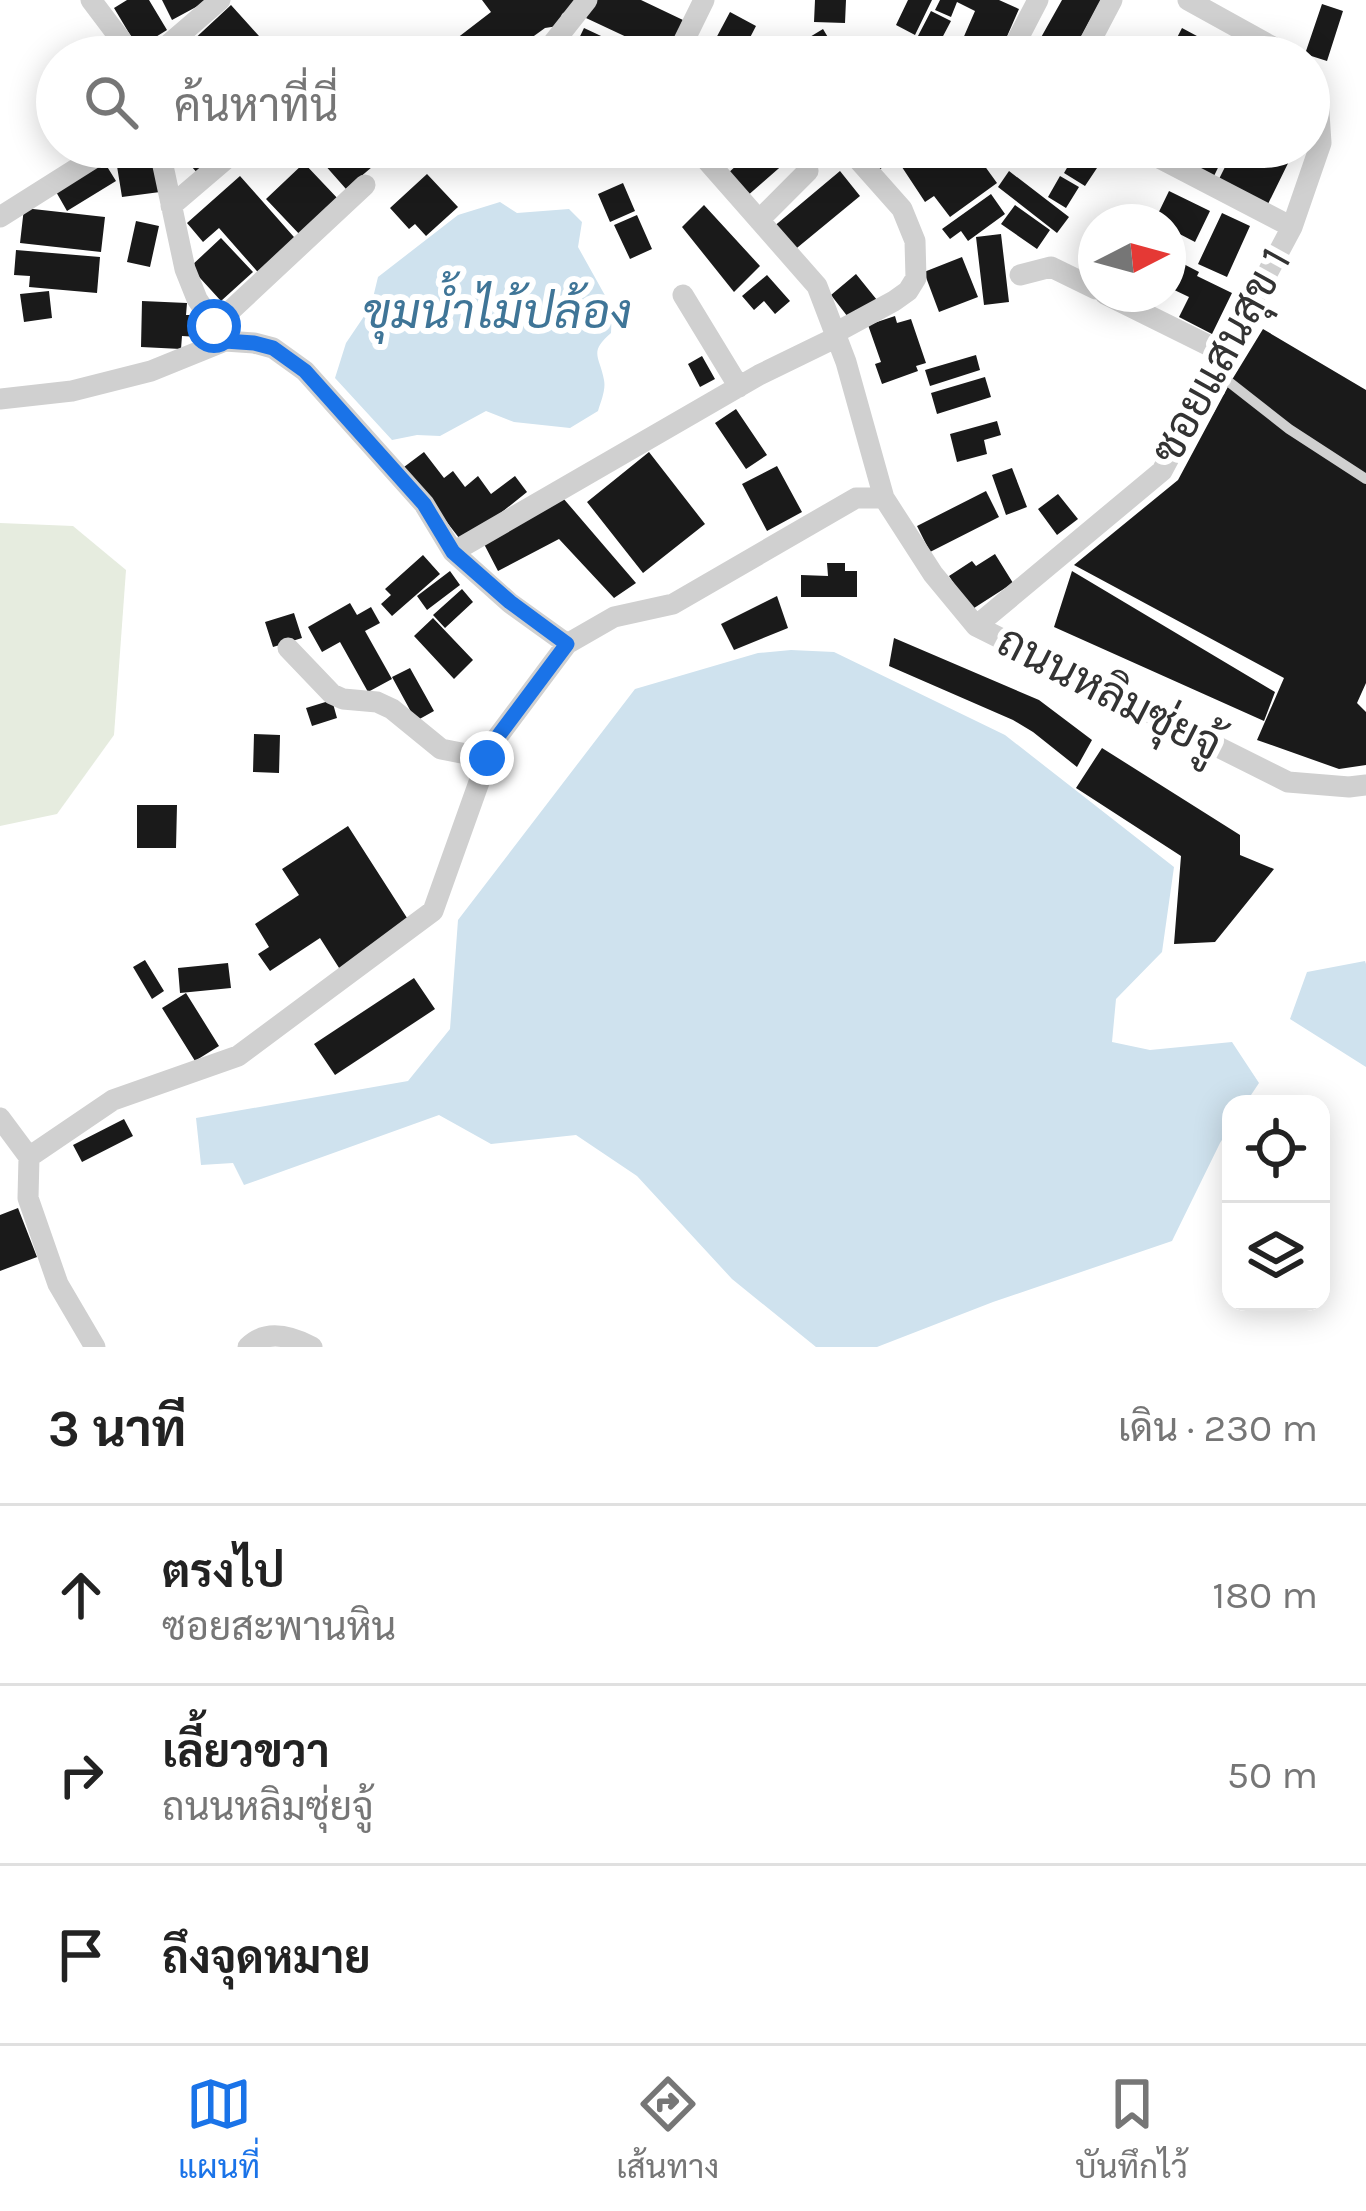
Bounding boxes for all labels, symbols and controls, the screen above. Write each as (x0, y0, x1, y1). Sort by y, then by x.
search box (36, 36, 1330, 168)
icon: search (78, 69, 144, 135)
text: ค้นหาที่นี่ (174, 80, 338, 132)
north arrow (1078, 204, 1186, 312)
street label: ซอยแสนสุข 1 (1140, 238, 1305, 475)
water label: ขุมน้ำไม้ปล้อง (362, 271, 632, 344)
route start (187, 299, 241, 353)
street label: ถนนหลิมซุ่ยจู้ (987, 611, 1233, 776)
route end (460, 731, 514, 785)
map controls (1222, 1095, 1330, 1311)
button: locate (1222, 1095, 1330, 1203)
button: layers (1222, 1203, 1330, 1311)
text: 3 นาที (48, 1399, 186, 1459)
text: เดิน · 230 m (1118, 1405, 1318, 1451)
text: ตรงไป (162, 1546, 285, 1598)
icon: ahead (48, 1562, 114, 1628)
text: 180 m (1212, 1572, 1318, 1618)
text: ซอยสะพานหิน (162, 1604, 396, 1650)
text: เลี้ยวขวา (162, 1726, 330, 1778)
icon: right (48, 1742, 114, 1808)
text: 50 m (1227, 1752, 1318, 1798)
text: ถนนหลิมซุ่ยจู้ (162, 1784, 374, 1830)
icon: arrive (48, 1922, 114, 1988)
text: ถึงจุดหมาย (162, 1932, 371, 1984)
tab: แผนที่ (178, 2071, 260, 2186)
tab: เส้นทาง (616, 2071, 719, 2186)
tab: บันทึกไว้ (1075, 2071, 1188, 2186)

